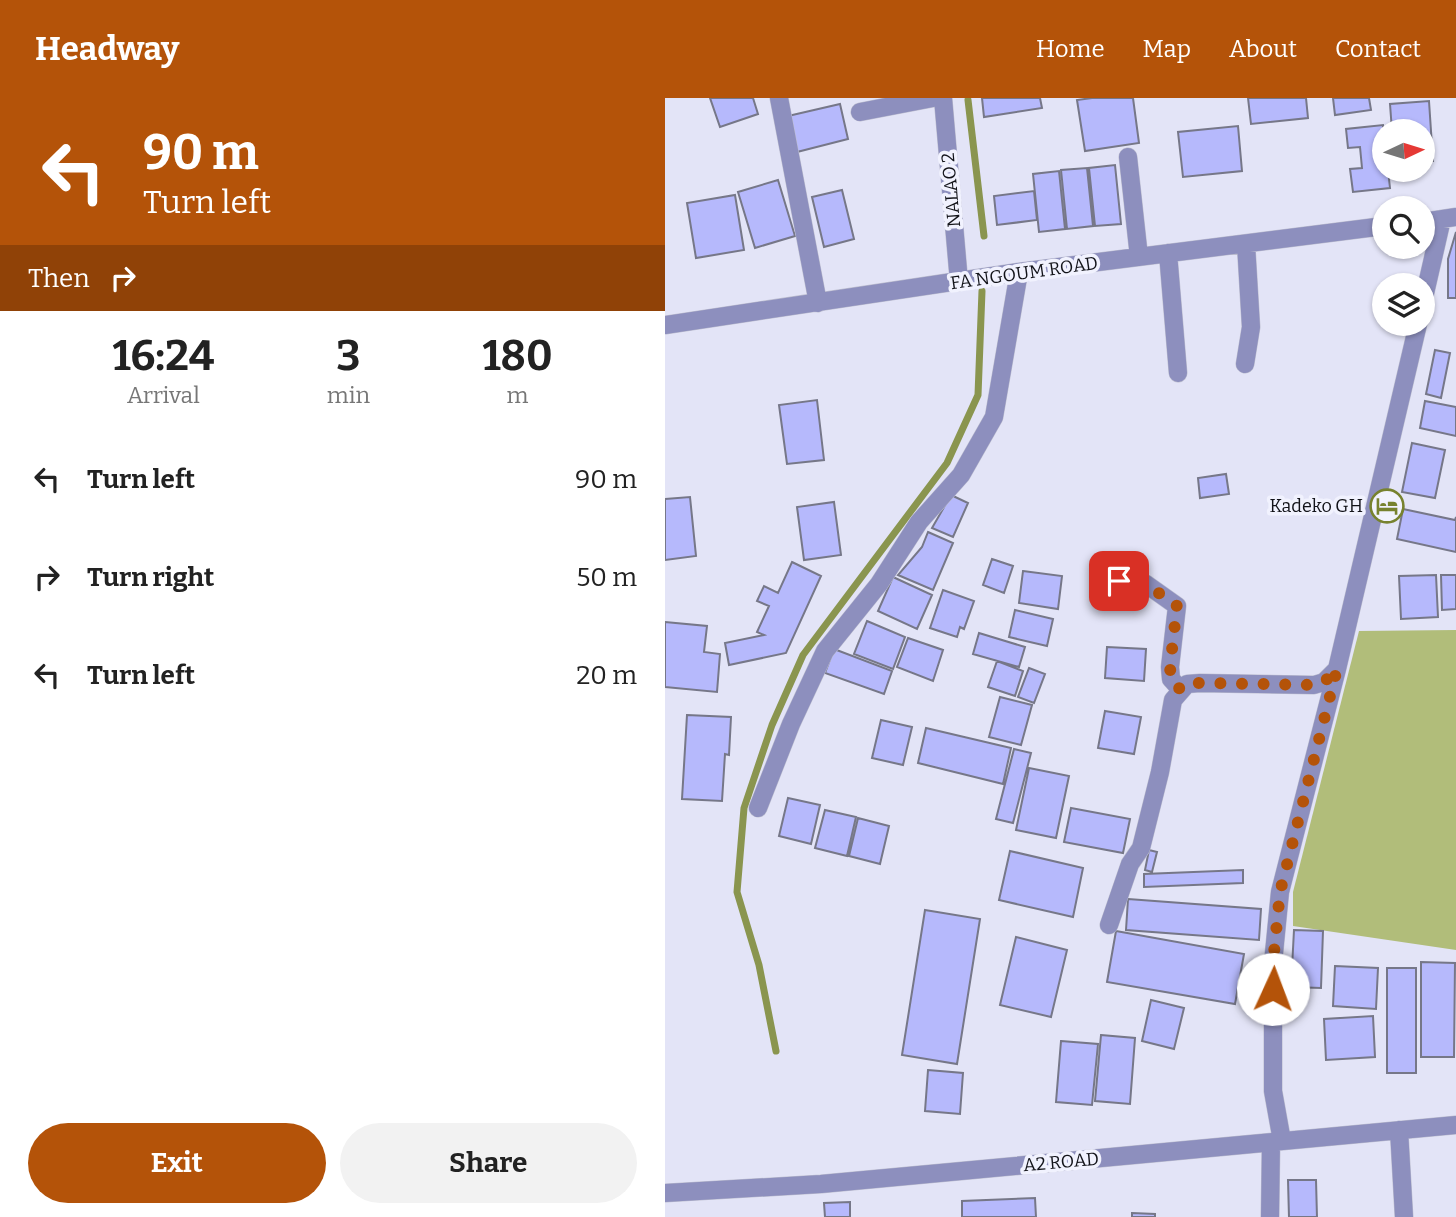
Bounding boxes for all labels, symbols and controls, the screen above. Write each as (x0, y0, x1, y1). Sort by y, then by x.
text: Headway (35, 29, 179, 69)
text: Home (1036, 35, 1105, 63)
text: Map (1143, 35, 1191, 63)
text: About (1229, 35, 1297, 63)
text: Contact (1335, 35, 1421, 63)
north arrow (1372, 119, 1435, 182)
map controls (1372, 119, 1435, 336)
text: 90 m (143, 123, 259, 182)
icon: left (28, 126, 119, 217)
street label: NALAO 2 (937, 152, 965, 228)
text: Turn left (143, 183, 271, 221)
button: search (1372, 196, 1435, 259)
street label: FA NGOUM ROAD (949, 252, 1099, 294)
icon: right (104, 259, 142, 297)
text: Then (28, 263, 90, 294)
button: layers (1372, 273, 1435, 336)
text: 16:24 (112, 331, 214, 381)
text: 3 (336, 331, 361, 381)
text: 180 (482, 331, 553, 381)
text: Arrival (127, 381, 200, 409)
text: min (327, 381, 370, 409)
text: m (507, 381, 529, 409)
icon: left (28, 460, 66, 498)
text: Turn left (87, 464, 195, 495)
text: 90 m (575, 464, 637, 495)
hotel icon: Kadeko GH (1368, 487, 1406, 525)
place label: Kadeko GH (1270, 495, 1363, 517)
pin (1089, 551, 1149, 611)
icon: right (28, 558, 66, 596)
text: Turn right (87, 562, 214, 593)
text: 50 m (576, 562, 637, 593)
icon: arrive (1100, 562, 1138, 600)
icon: left (28, 656, 66, 694)
text: Turn left (87, 660, 195, 691)
text: 20 m (576, 660, 637, 691)
position arrow (1236, 952, 1310, 1026)
button: Exit (28, 1123, 326, 1203)
button: Share (340, 1123, 637, 1203)
street label: A2 ROAD (1022, 1148, 1100, 1176)

